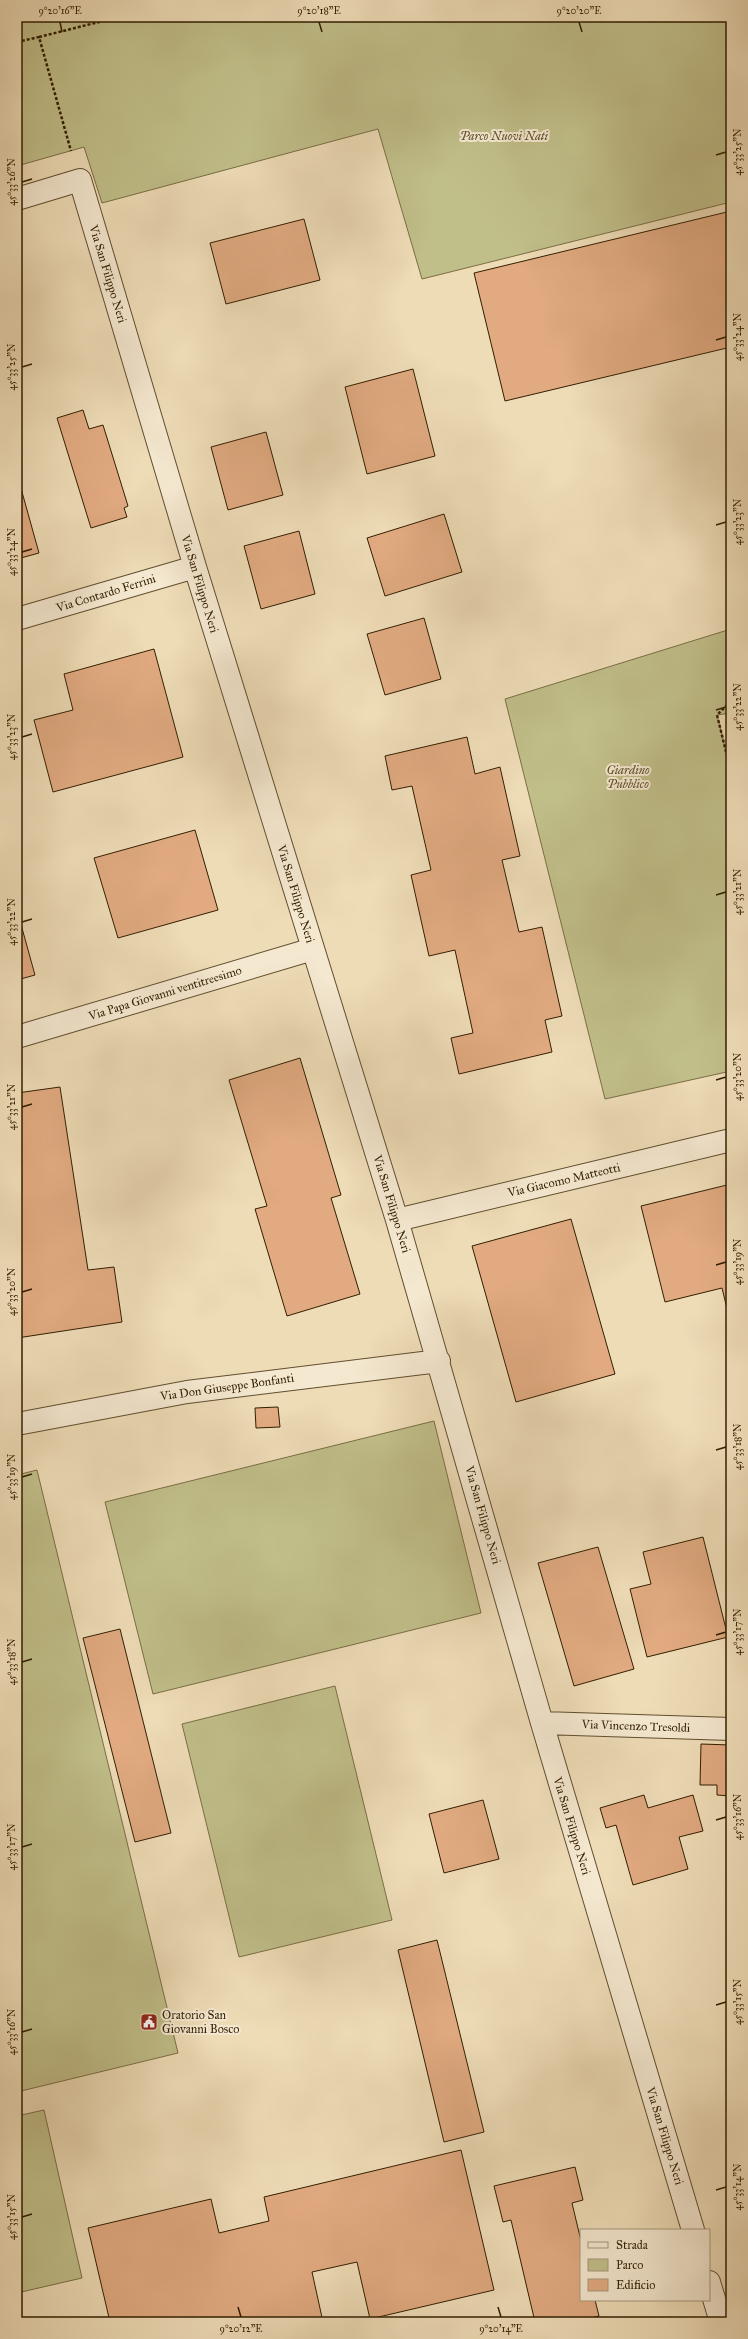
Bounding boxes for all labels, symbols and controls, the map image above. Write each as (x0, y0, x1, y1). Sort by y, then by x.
text: 9°20'16"E (38, 5, 82, 17)
text: 9°20'18"E (297, 5, 341, 17)
text: 9°20'20"E (557, 5, 601, 17)
text: 45°33'25"N (732, 128, 744, 175)
park label: Parco Nuovi Nati (460, 129, 549, 143)
text: 45°33'26"N (6, 158, 18, 206)
street label: Via San Filippo Neri (86, 222, 130, 325)
text: 45°33'24"N (732, 312, 744, 361)
text: 45°33'25"N (6, 343, 18, 390)
text: 45°33'23"N (732, 498, 744, 545)
text: 45°33'24"N (6, 527, 18, 576)
street label: Via San Filippo Neri (178, 532, 222, 635)
street label: Via Contardo Ferrini (54, 571, 158, 615)
text: 45°33'22"N (732, 683, 744, 731)
text: 45°33'23"N (6, 713, 18, 760)
park label: Giardino Pubblico (607, 763, 650, 791)
street label: Via San Filippo Neri (274, 842, 318, 945)
text: 45°33'21"N (732, 868, 744, 915)
text: 45°33'22"N (6, 898, 18, 946)
street label: Via Papa Giovanni ventitreesimo (86, 963, 243, 1023)
text: 45°33'20"N (732, 1052, 744, 1101)
text: 45°33'21"N (6, 1083, 18, 1130)
street label: Via San Filippo Neri (370, 1152, 414, 1255)
street label: Via Giacomo Matteotti (505, 1160, 622, 1200)
text: 45°33'19"N (732, 1238, 744, 1285)
text: 45°33'20"N (6, 1267, 18, 1316)
street label: Via Don Giuseppe Bonfanti (158, 1371, 296, 1403)
text: 45°33'18"N (732, 1423, 744, 1470)
text: 45°33'19"N (6, 1453, 18, 1500)
street label: Via San Filippo Neri (462, 1463, 504, 1566)
text: 45°33'17"N (732, 1608, 744, 1655)
text: 45°33'18"N (6, 1638, 18, 1685)
street label: Via Vincenzo Tresoldi (580, 1717, 691, 1735)
street label: Via San Filippo Neri (550, 1774, 594, 1877)
text: 45°33'16"N (732, 1793, 744, 1840)
text: 45°33'17"N (6, 1823, 18, 1870)
text: 45°33'15"N (732, 1978, 744, 2025)
text: 45°33'16"N (6, 2008, 18, 2055)
place label: Oratorio San Giovanni Bosco (162, 2008, 239, 2036)
public building icon: Oratorio San Giovanni Bosco (139, 2012, 159, 2032)
street label: Via San Filippo Neri (643, 2084, 687, 2187)
text: 45°33'14"N (732, 2163, 744, 2211)
text: 45°33'15"N (6, 2193, 18, 2240)
legend (580, 2229, 710, 2301)
text: Strada (616, 2238, 649, 2252)
text: Parco (616, 2258, 643, 2272)
text: Edificio (616, 2278, 655, 2292)
text: 9°20'12"E (220, 2323, 262, 2335)
text: 9°20'14"E (479, 2323, 523, 2335)

